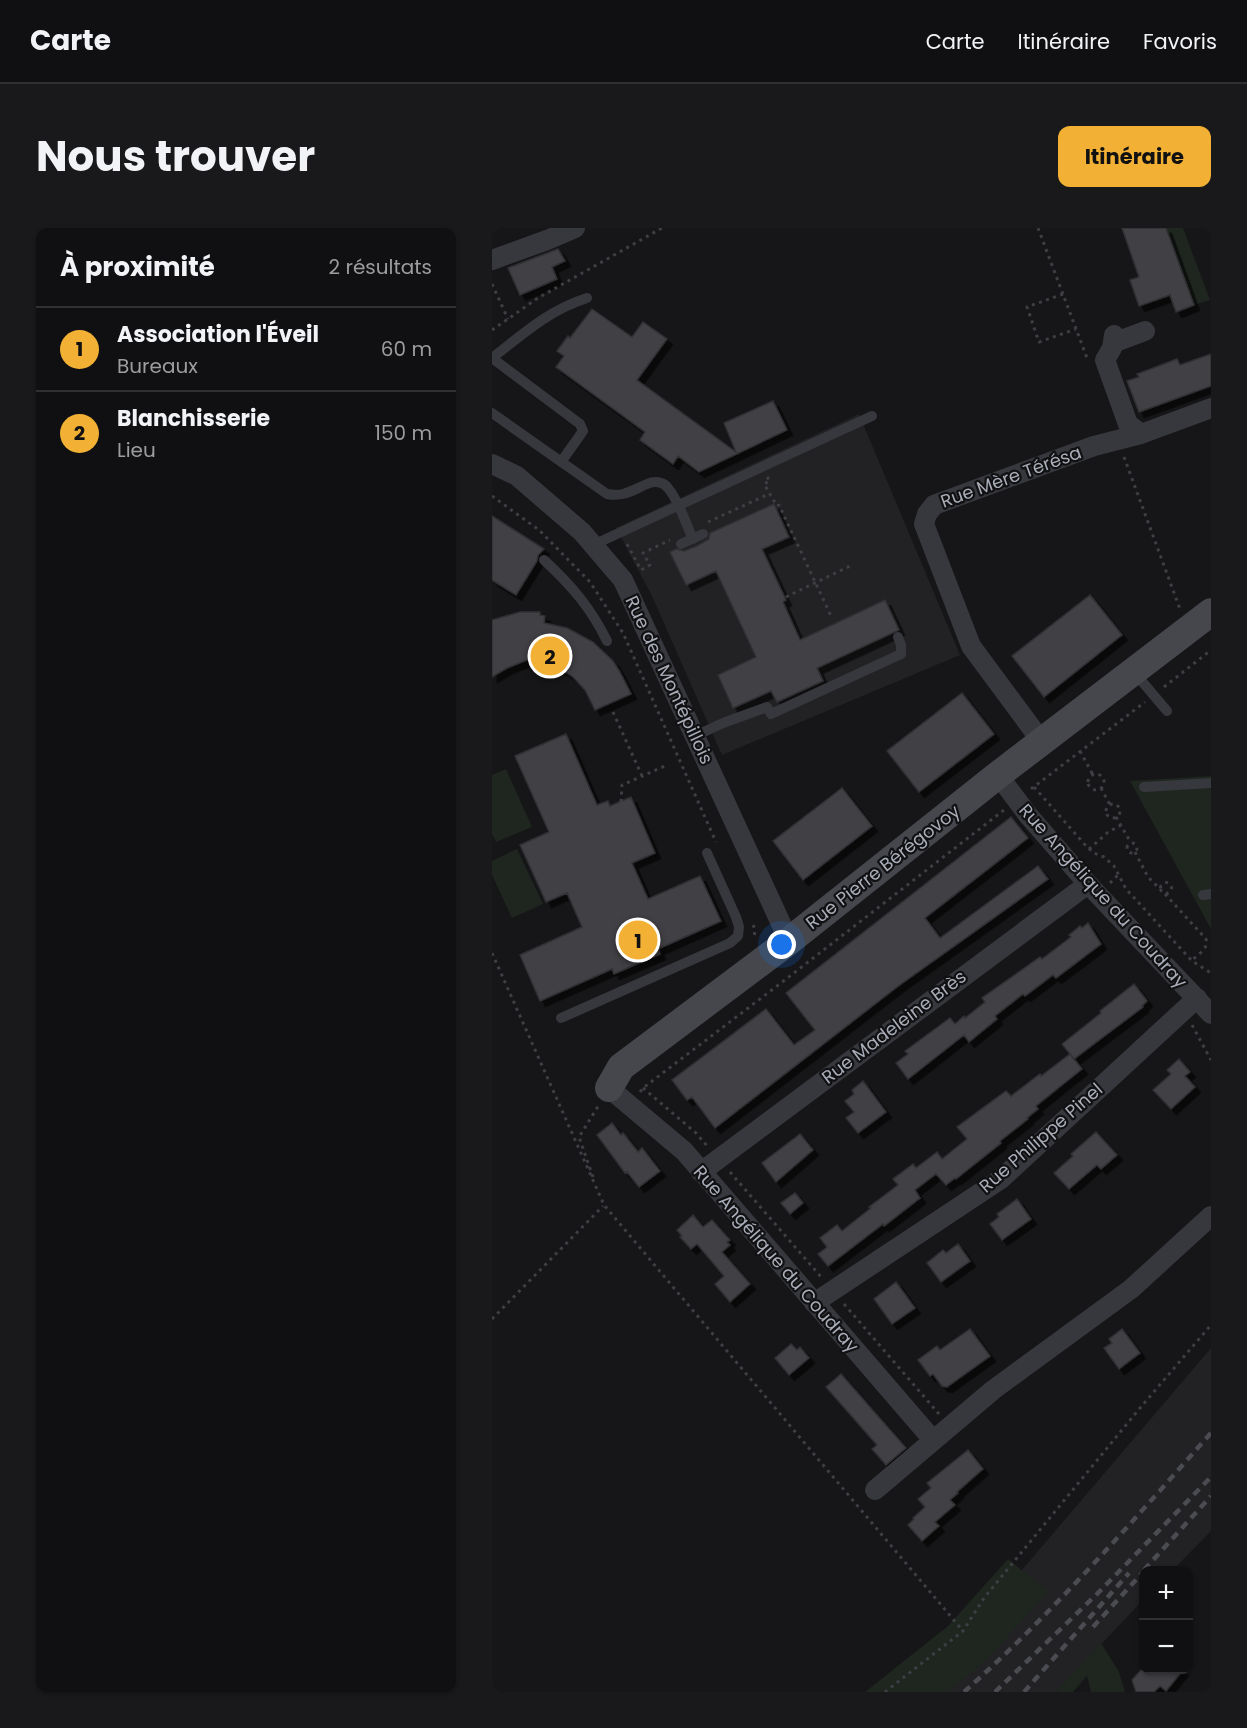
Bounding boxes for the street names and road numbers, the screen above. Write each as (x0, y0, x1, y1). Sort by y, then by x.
street label: Rue Mère Térésa (937, 439, 1085, 514)
street label: Rue des Montépillois (619, 592, 719, 768)
street label: Rue Pierre Bérégovoy (800, 798, 965, 935)
street label: Rue Angélique du Coudray (1014, 798, 1193, 993)
street label: Rue Madeleine Brès (816, 964, 971, 1089)
street label: Rue Philippe Pinel (974, 1077, 1108, 1198)
street label: Rue Angélique du Coudray (688, 1160, 865, 1358)

